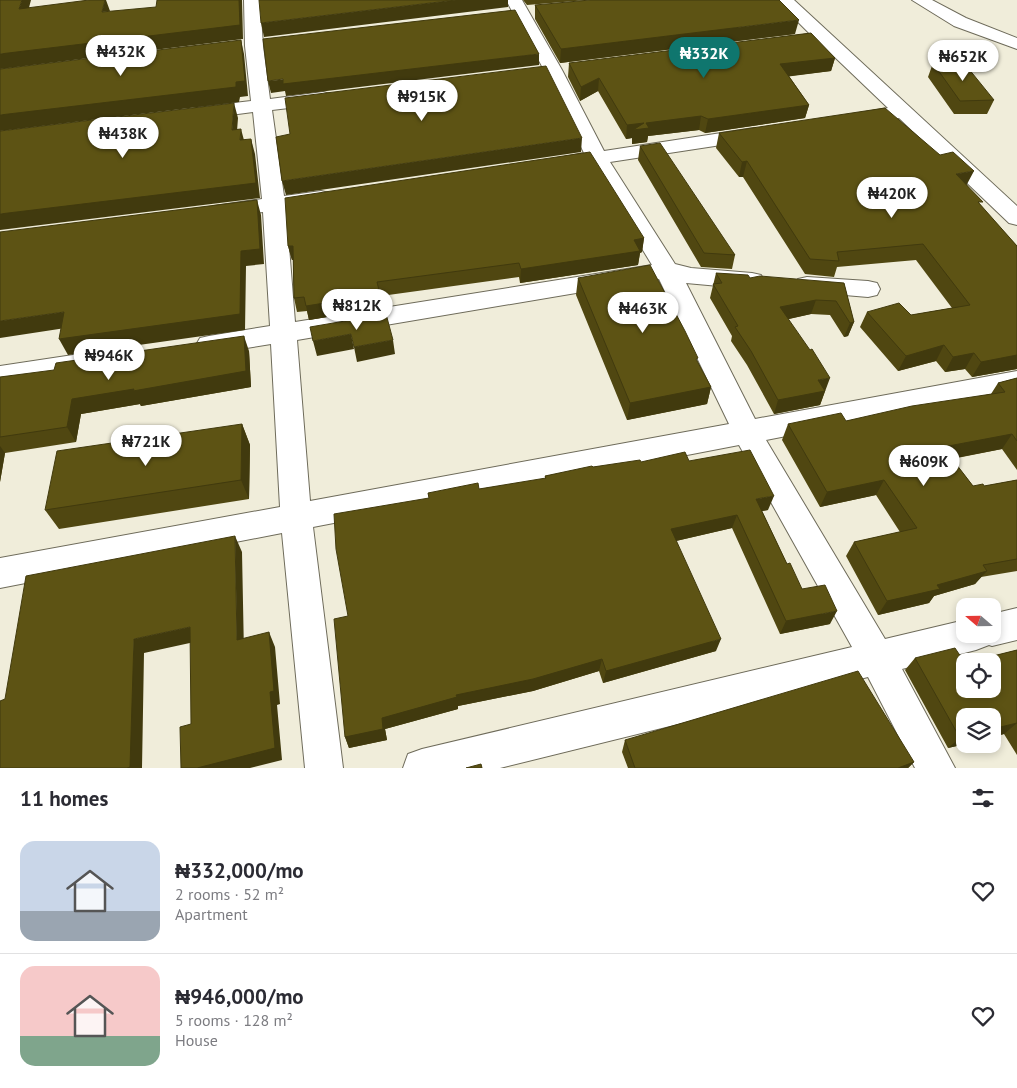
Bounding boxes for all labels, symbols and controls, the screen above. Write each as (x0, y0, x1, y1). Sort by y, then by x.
pin: ₦432K (86, 34, 156, 77)
pin: ₦332K (669, 36, 739, 79)
pin: ₦652K (928, 39, 998, 82)
text: ₦432K (97, 41, 145, 61)
text: ₦332K (680, 43, 728, 63)
text: ₦652K (939, 46, 987, 66)
pin: ₦915K (387, 80, 457, 122)
text: ₦915K (398, 86, 446, 106)
pin: ₦438K (88, 116, 158, 159)
text: ₦438K (99, 123, 147, 143)
pin: ₦420K (857, 176, 927, 219)
text: ₦420K (868, 183, 916, 203)
pin: ₦812K (322, 288, 392, 331)
pin: ₦463K (608, 292, 678, 334)
text: ₦812K (333, 295, 381, 315)
text: ₦463K (619, 298, 667, 318)
pin: ₦946K (74, 338, 144, 381)
text: ₦946K (85, 345, 133, 365)
pin: ₦721K (111, 424, 181, 467)
text: ₦721K (122, 431, 170, 451)
pin: ₦609K (889, 444, 959, 487)
text: ₦609K (900, 451, 948, 471)
north arrow (956, 598, 1001, 642)
map controls (956, 598, 1001, 753)
button: locate (956, 653, 1001, 698)
button: layers (956, 708, 1001, 753)
icon: filters (969, 784, 997, 812)
text: 11 homes (20, 785, 108, 812)
text: ₦332,000/mo (175, 857, 304, 884)
icon: home (60, 861, 120, 921)
icon: heart (969, 877, 997, 905)
text: 2 rooms · 52 m² (175, 884, 284, 904)
text: Apartment (175, 904, 248, 924)
text: ₦946,000/mo (175, 983, 304, 1010)
icon: home (60, 986, 120, 1046)
icon: heart (969, 1002, 997, 1030)
text: 5 rooms · 128 m² (175, 1010, 293, 1030)
text: House (175, 1030, 218, 1050)

